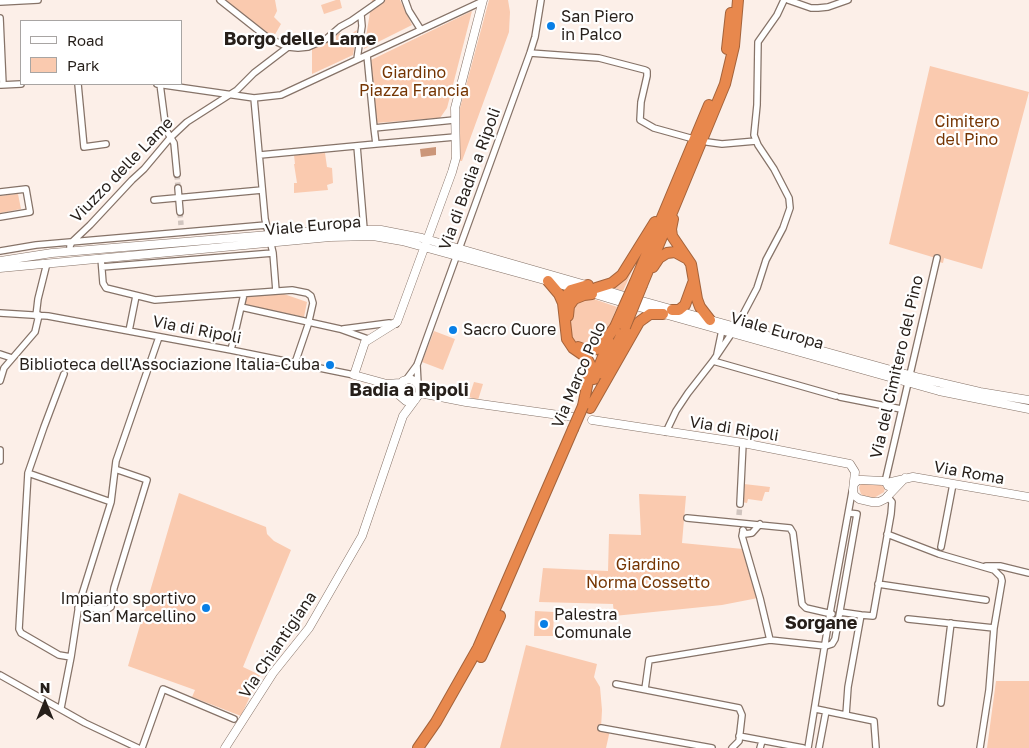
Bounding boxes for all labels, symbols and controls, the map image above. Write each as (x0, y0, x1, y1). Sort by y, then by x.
place label: San Piero in Palco (561, 7, 634, 45)
legend (20, 20, 182, 85)
marker: San Piero in Palco (545, 20, 557, 32)
district label: Borgo delle Lame (224, 28, 376, 50)
text: Road (67, 31, 104, 49)
text: Park (67, 56, 99, 74)
park label: Giardino Piazza Francia (359, 63, 469, 101)
street label: Via di Badia a Ripoli (435, 105, 505, 253)
park label: Cimitero del Pino (935, 112, 999, 150)
street label: Viuzzo delle Lame (67, 113, 177, 227)
street label: Viale Europa (264, 212, 362, 240)
street label: Via del Cimitero del Pino (867, 273, 927, 461)
street label: Viale Europa (728, 309, 826, 353)
street label: Via di Ripoli (151, 312, 243, 348)
street label: Via Marco Polo (548, 319, 610, 431)
place label: Sacro Cuore (463, 320, 556, 340)
marker: Sacro Cuore (447, 324, 459, 336)
place label: Biblioteca dell'Associazione Italia-Cuba (19, 355, 320, 375)
marker: Biblioteca dell'Associazione Italia-Cuba (324, 359, 336, 371)
district label: Badia a Ripoli (349, 379, 469, 401)
street label: Via di Ripoli (688, 412, 780, 446)
street label: Via Roma (932, 457, 1006, 489)
park label: Giardino Norma Cossetto (586, 555, 710, 593)
street label: Via Chiantigiana (235, 588, 321, 702)
place label: Impianto sportivo San Marcellino (61, 589, 196, 627)
marker: Impianto sportivo San Marcellino (200, 602, 212, 614)
place label: Palestra Comunale (554, 605, 631, 643)
district label: Sorgane (785, 612, 857, 634)
marker: Palestra Comunale (538, 618, 550, 630)
north arrow (20, 678, 70, 728)
text: N (40, 679, 50, 696)

